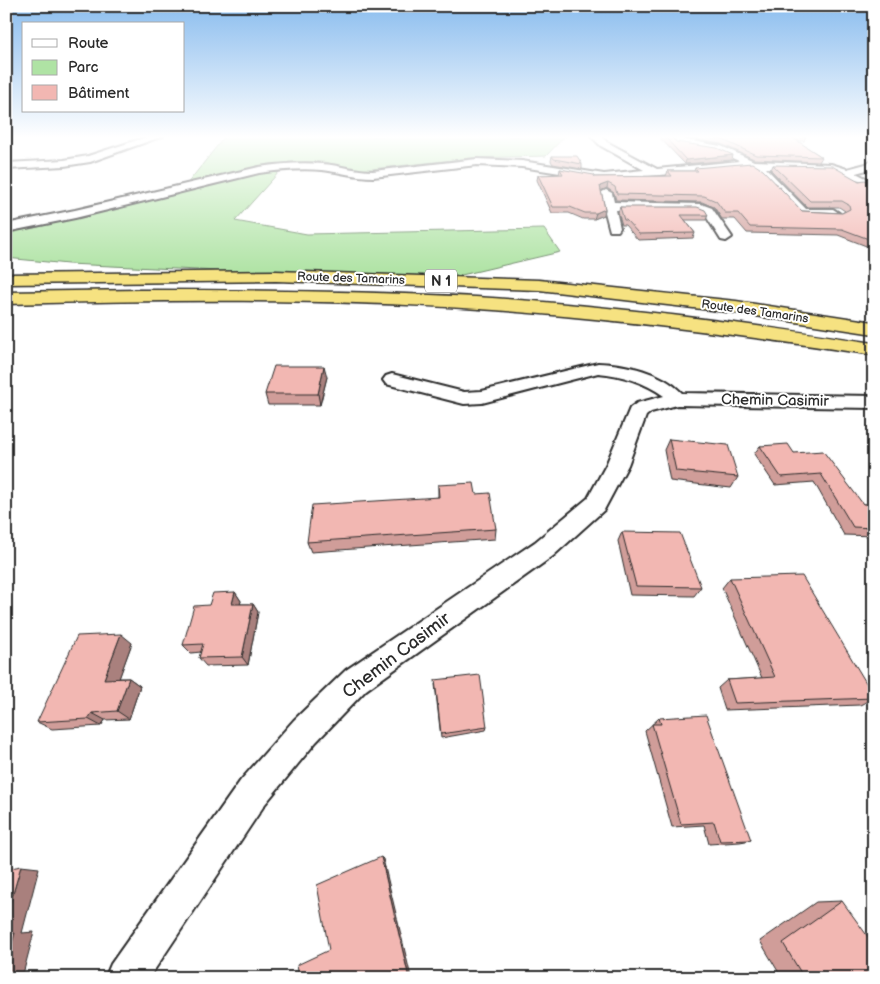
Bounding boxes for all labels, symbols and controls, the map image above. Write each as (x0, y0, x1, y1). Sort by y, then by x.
legend (22, 22, 185, 112)
text: Route (68, 34, 109, 53)
text: Parc (68, 58, 98, 77)
text: Bâtiment (68, 84, 130, 103)
street label: Route des Tamarins (297, 269, 405, 288)
road number: N 1 (425, 270, 457, 292)
street label: Route des Tamarins (701, 297, 809, 326)
street label: Chemin Casimir (721, 390, 830, 411)
street label: Chemin Casimir (338, 608, 455, 703)

